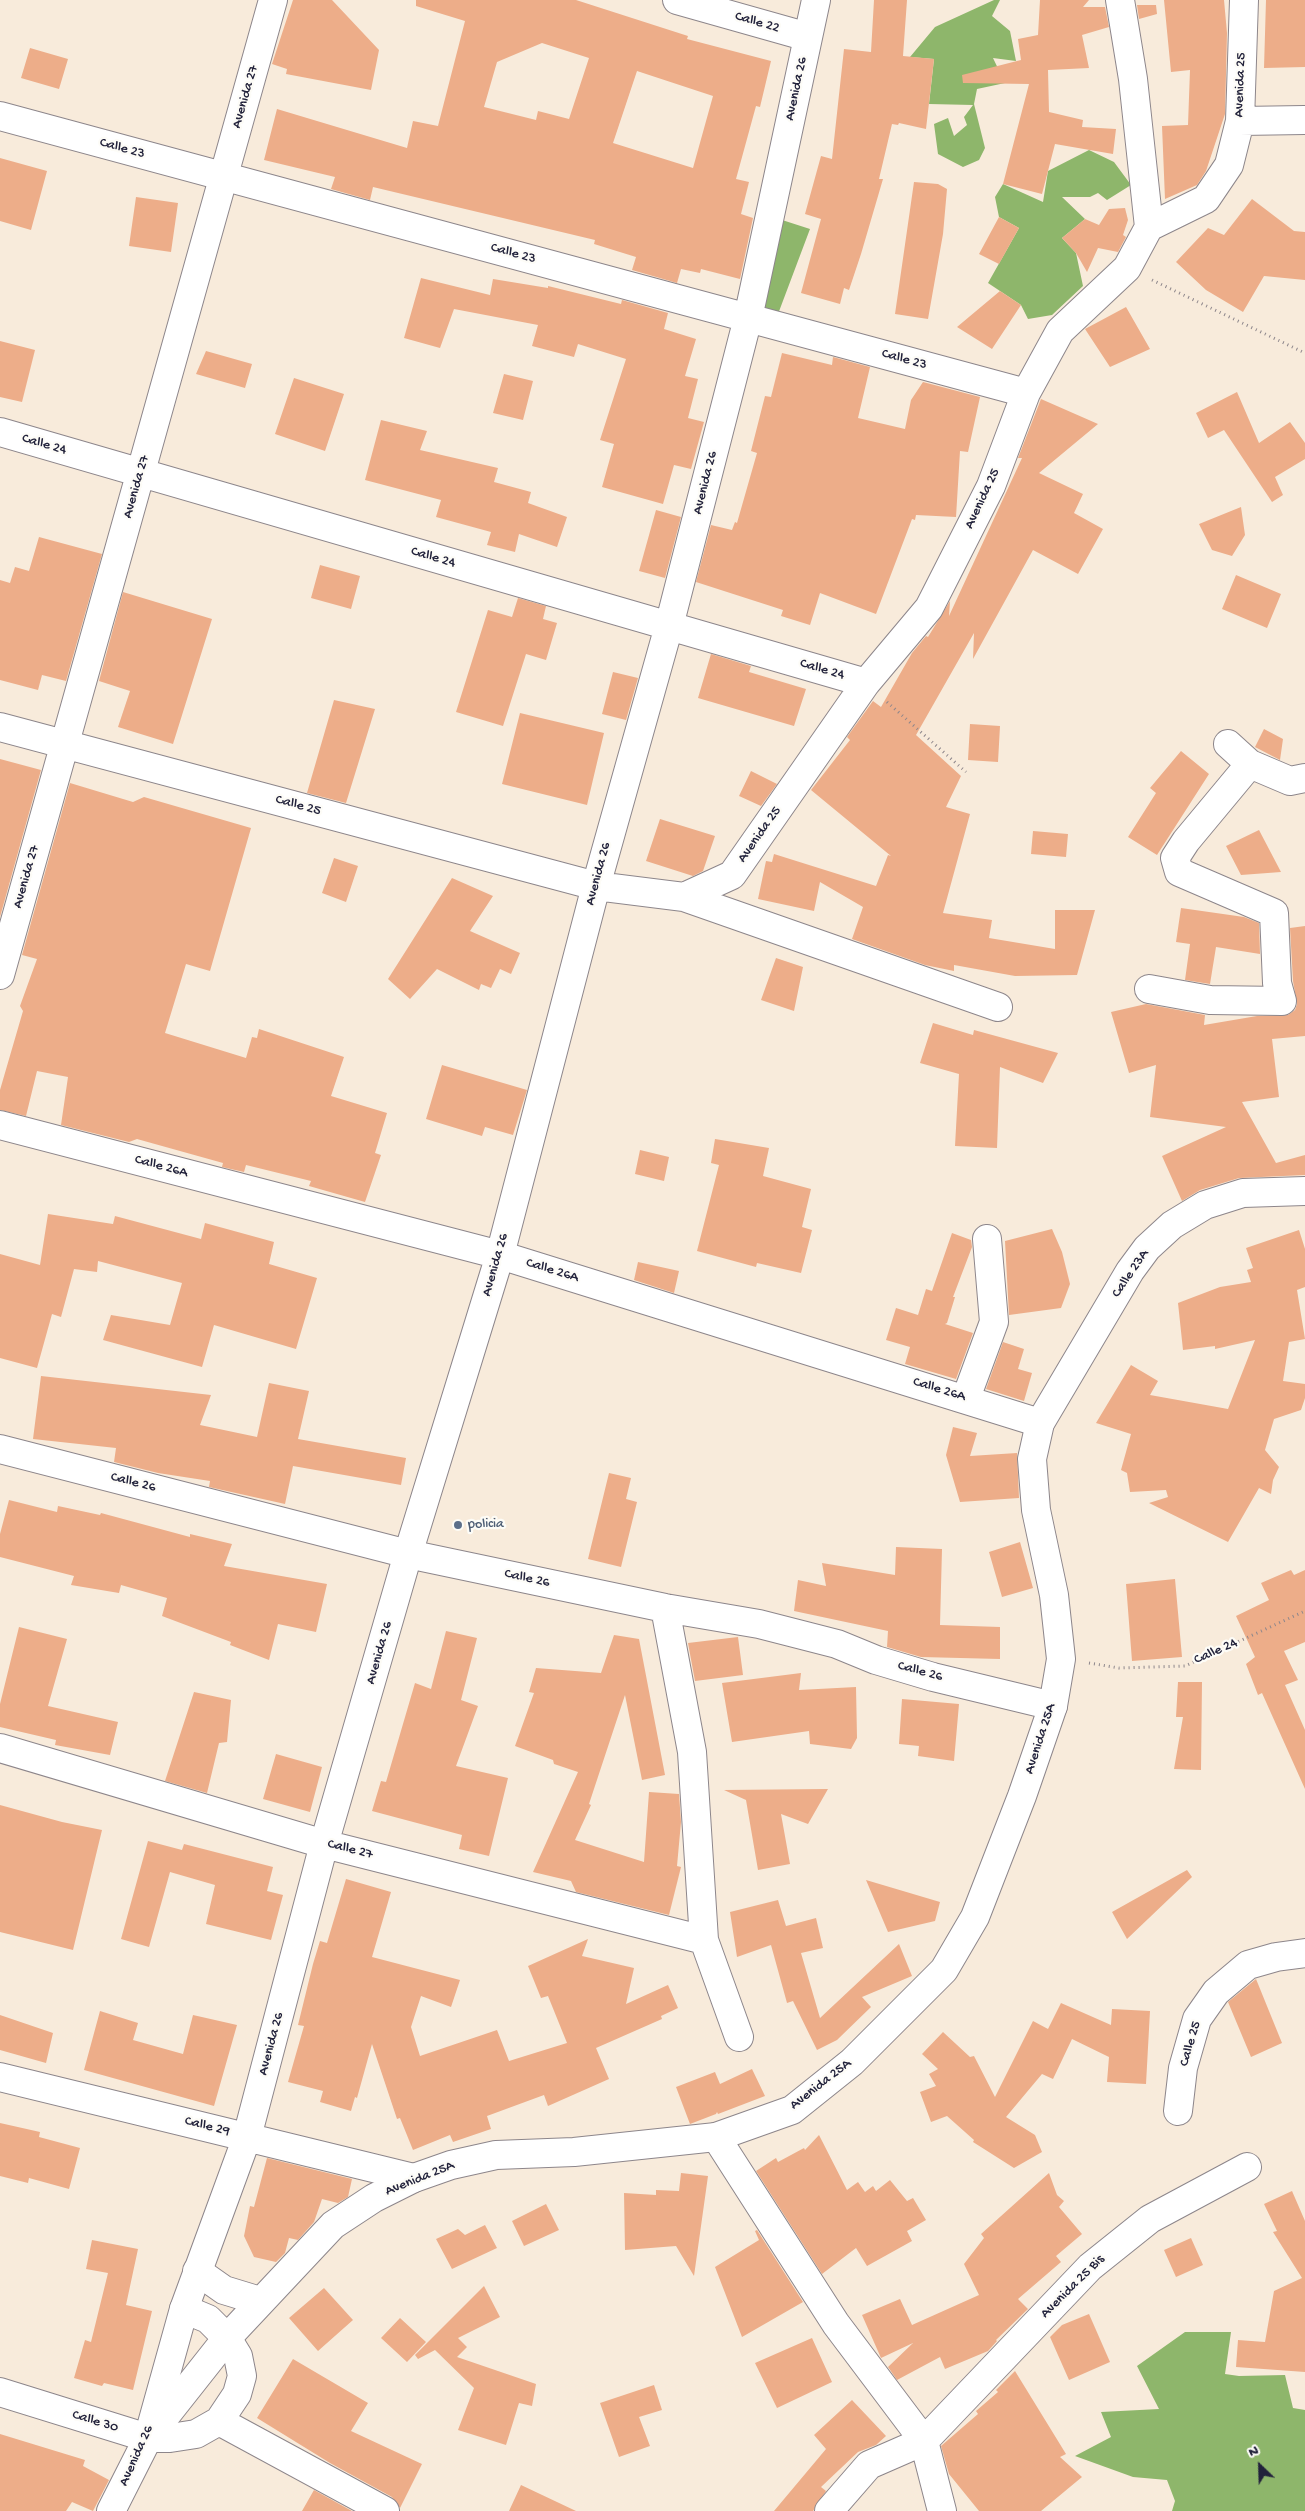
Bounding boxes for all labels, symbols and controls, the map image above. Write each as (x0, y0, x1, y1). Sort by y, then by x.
street label: Calle 22 (733, 9, 781, 37)
street label: Avenida 25 (1231, 52, 1251, 118)
street label: Avenida 26 (782, 56, 812, 122)
street label: Avenida 27 (229, 64, 263, 130)
street label: Calle 23 (98, 135, 146, 163)
street label: Calle 23 (489, 240, 537, 268)
street label: Calle 23 (880, 346, 928, 374)
street label: Calle 24 (20, 431, 68, 459)
street label: Avenida 26 (690, 450, 722, 516)
street label: Avenida 27 (120, 454, 154, 520)
street label: Avenida 25 (962, 466, 1004, 532)
street label: Calle 24 (409, 544, 457, 572)
street label: Calle 24 (798, 656, 846, 684)
street label: Calle 25 (273, 792, 323, 820)
street label: Avenida 25 (735, 804, 785, 866)
street label: Avenida 26 (583, 841, 615, 907)
street label: Avenida 27 (10, 844, 44, 910)
street label: Calle 26A (133, 1152, 189, 1182)
street label: Avenida 26 (479, 1232, 513, 1298)
street label: Calle 23A (1109, 1247, 1153, 1301)
street label: Calle 26A (524, 1255, 580, 1287)
street label: Calle 26A (911, 1374, 967, 1406)
street label: Calle 26 (109, 1469, 157, 1497)
place label: policia (468, 1517, 504, 1533)
marker: policia (452, 1519, 464, 1531)
street label: Calle 26 (503, 1566, 551, 1592)
street label: Avenida 26 (363, 1620, 397, 1686)
street label: Calle 24 (1192, 1635, 1240, 1669)
street label: Calle 26 (896, 1658, 944, 1686)
street label: Avenida 25A (1022, 1702, 1060, 1776)
street label: Calle 27 (326, 1836, 374, 1864)
street label: Avenida 26 (256, 2011, 288, 2077)
street label: Calle 25 (1177, 2019, 1205, 2069)
street label: Avenida 25A (787, 2056, 855, 2114)
street label: Calle 29 (183, 2113, 231, 2141)
street label: Avenida 25A (383, 2158, 457, 2200)
street label: Avenida 25 Bis (1038, 2252, 1108, 2322)
street label: Calle 30 (70, 2407, 120, 2437)
street label: Avenida 26 (116, 2423, 158, 2489)
north arrow (1235, 2441, 1285, 2491)
text: N (1246, 2442, 1261, 2461)

